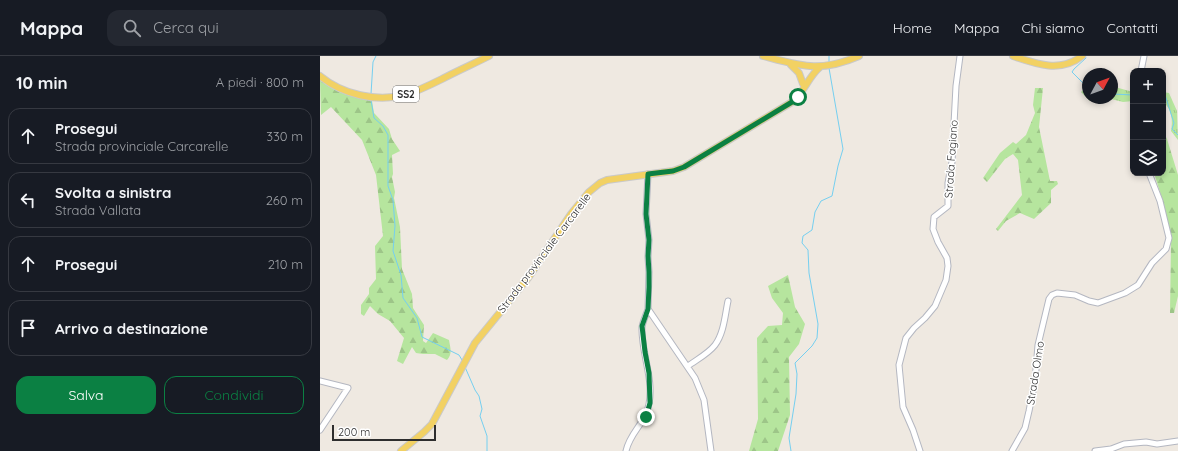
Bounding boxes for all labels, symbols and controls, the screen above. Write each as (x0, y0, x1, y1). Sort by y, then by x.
search box (107, 10, 387, 46)
text: Mappa (20, 16, 83, 40)
icon: search (121, 17, 143, 39)
text: Cerca qui (153, 18, 219, 37)
text: Home (893, 19, 932, 37)
text: Mappa (954, 19, 999, 37)
text: Chi siamo (1021, 19, 1085, 37)
text: Contatti (1107, 19, 1158, 37)
north arrow (1082, 68, 1118, 104)
map controls (1130, 68, 1166, 176)
button: + (1130, 68, 1166, 104)
text: 10 min (16, 72, 68, 93)
text: A piedi · 800 m (216, 74, 304, 90)
road number: SS2 (393, 86, 419, 102)
route start (789, 88, 807, 106)
button: − (1130, 104, 1166, 140)
text: Prosegui (55, 119, 117, 138)
street label: Strada Fagiano (941, 119, 961, 199)
icon: ahead (17, 125, 39, 147)
text: 330 m (266, 128, 303, 144)
text: Strada provinciale Carcarelle (55, 138, 228, 154)
button: layers (1130, 140, 1166, 176)
text: Svolta a sinistra (55, 183, 171, 202)
icon: left (17, 189, 39, 211)
street label: Strada provinciale Carcarelle (494, 190, 594, 316)
text: 260 m (266, 192, 303, 208)
text: Strada Vallata (55, 202, 141, 218)
icon: ahead (17, 253, 39, 275)
text: Prosegui (55, 255, 117, 274)
text: 210 m (268, 256, 303, 272)
icon: arrive (17, 317, 39, 339)
text: Arrivo a destinazione (55, 319, 208, 338)
street label: Strada Olmo (1023, 340, 1047, 406)
button: Salva (16, 376, 156, 414)
button: Condividi (164, 376, 304, 414)
route end (637, 408, 655, 426)
scale bar (332, 423, 436, 442)
text: 200 m (338, 425, 370, 439)

